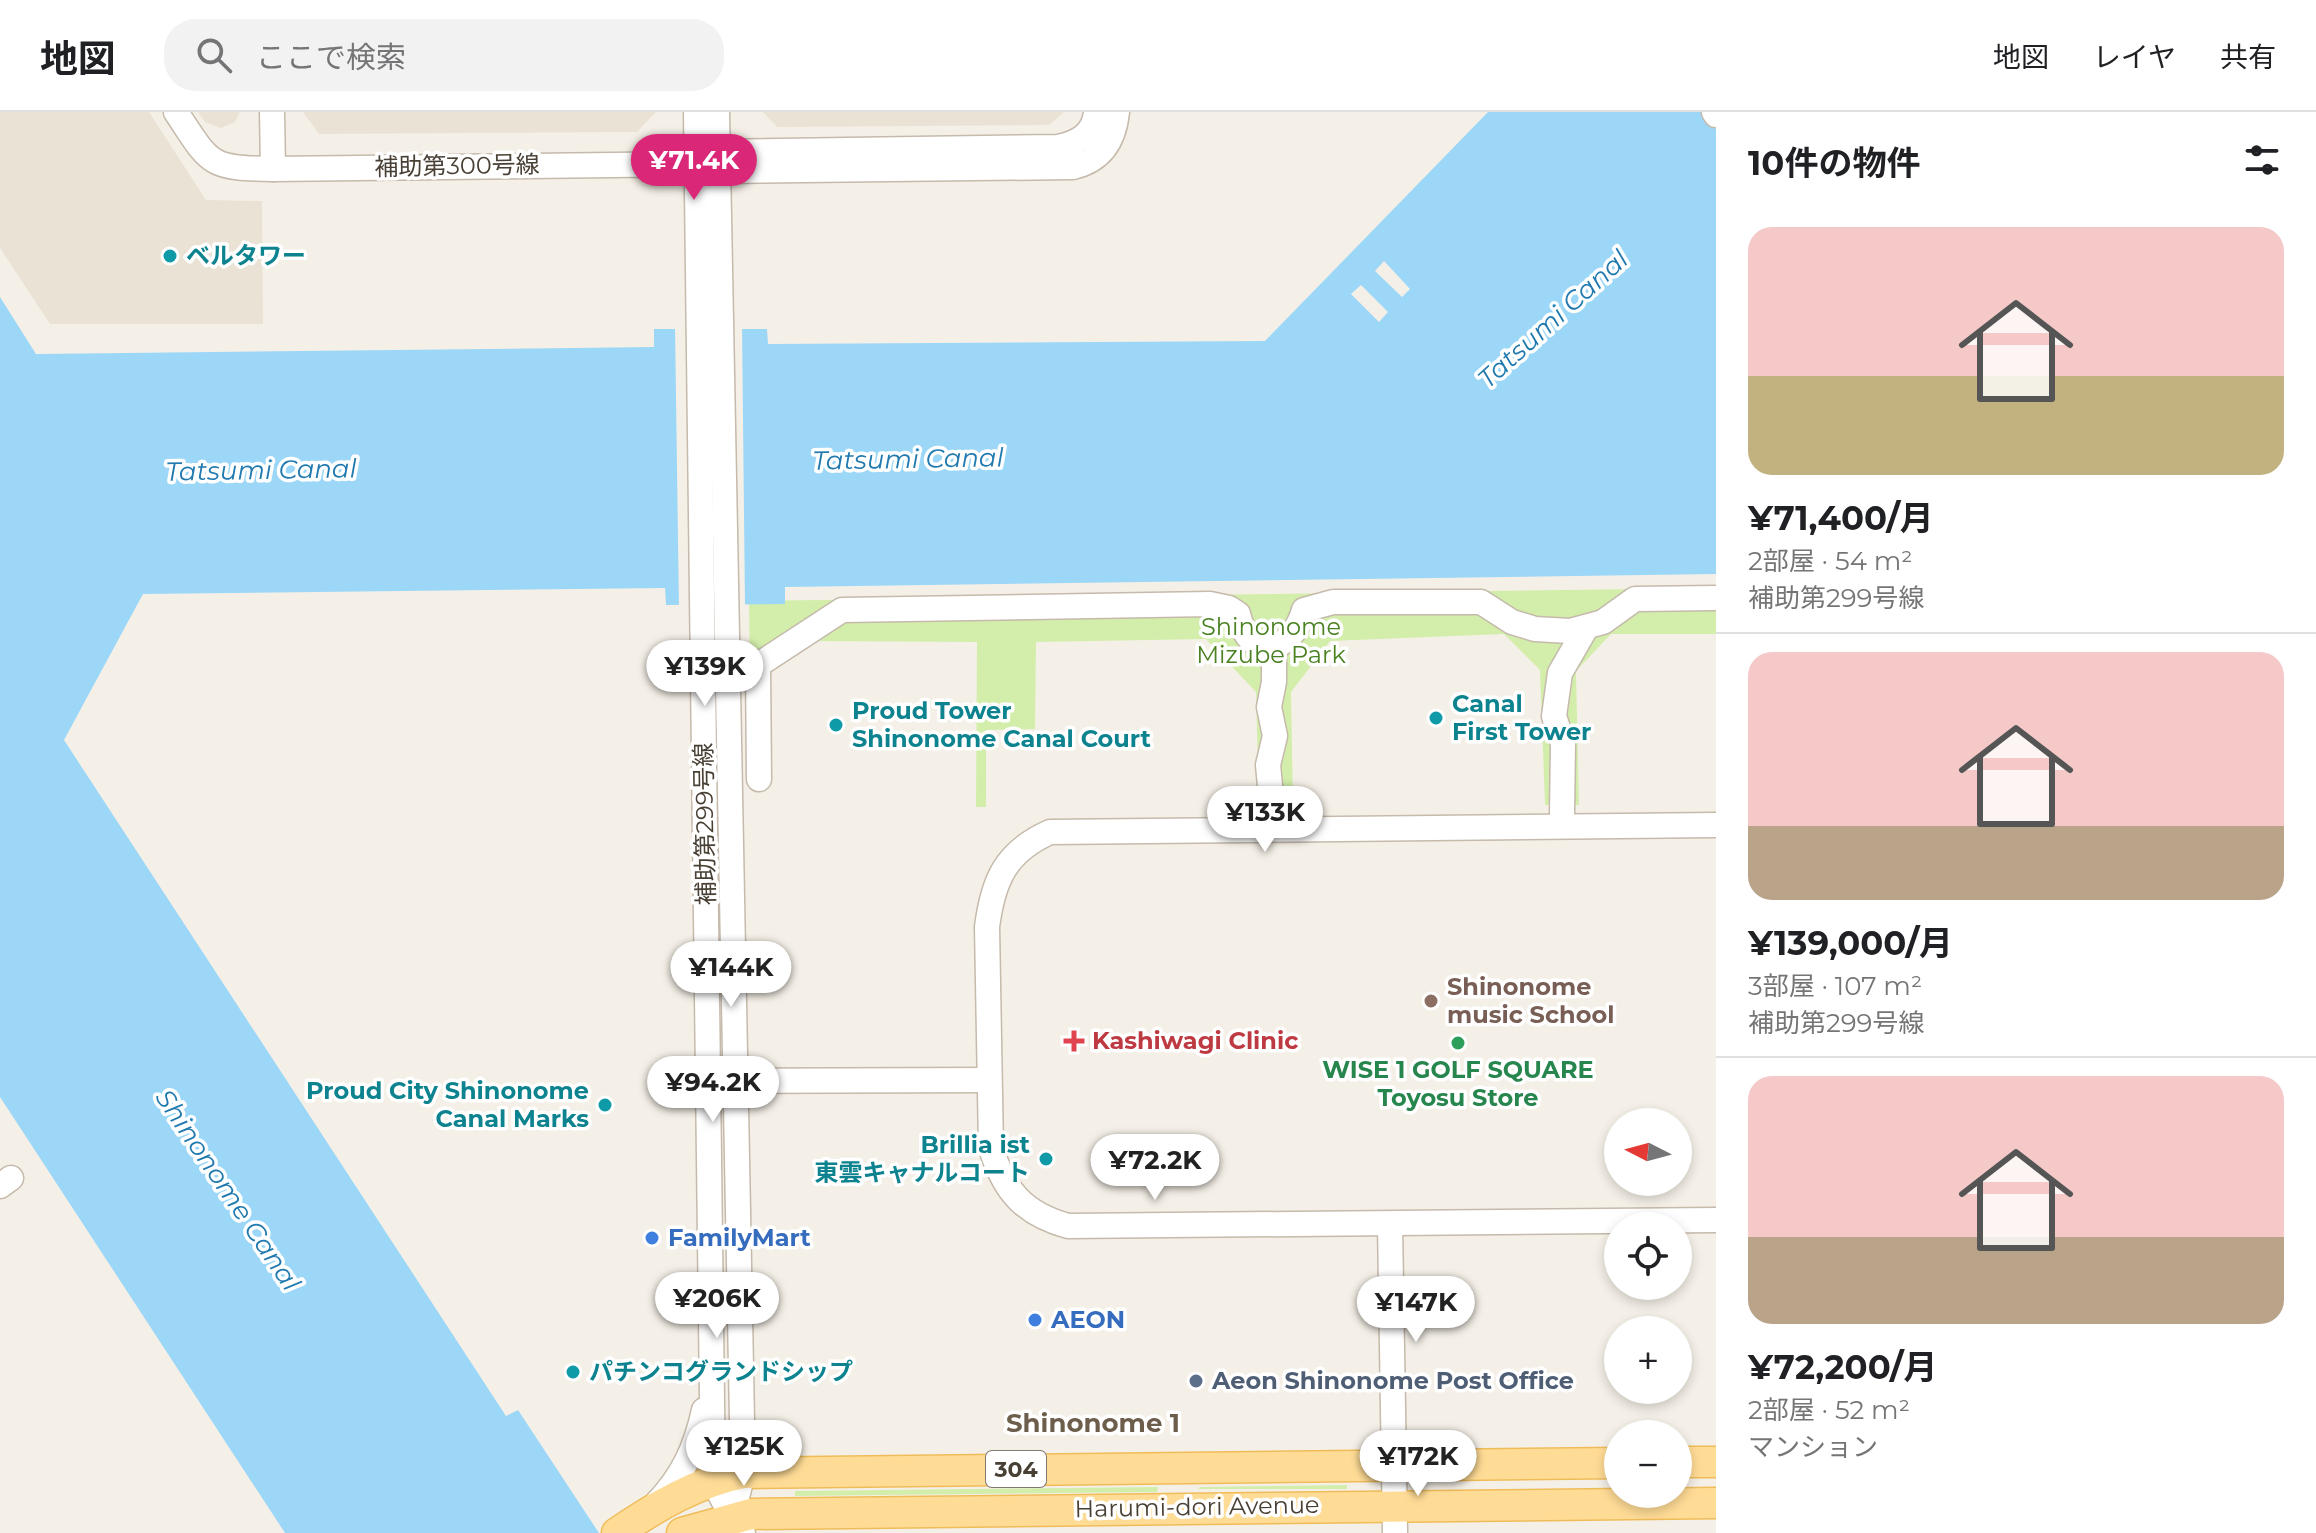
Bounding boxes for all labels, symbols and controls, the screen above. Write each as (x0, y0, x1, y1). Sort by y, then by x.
search box (164, 19, 724, 91)
icon: search (192, 33, 236, 77)
text: 地図 (40, 35, 116, 82)
text: ここで検索 (256, 39, 406, 76)
text: 地図 (1993, 40, 2049, 74)
text: レイヤ (2093, 40, 2176, 74)
text: 共有 (2220, 40, 2276, 74)
pin: ¥71.4K (629, 134, 759, 202)
icon: filters (2240, 138, 2284, 182)
text: 10件の物件 (1748, 142, 1920, 184)
text: ¥71.4K (649, 144, 739, 176)
street label: 補助第300号線 (374, 150, 540, 181)
place label: ベルタワー (186, 241, 306, 270)
water label: Tatsumi Canal (1471, 243, 1635, 395)
marker: ベルタワー (161, 247, 179, 265)
icon: home (1944, 279, 2088, 423)
water label: Tatsumi Canal (812, 441, 1004, 477)
water label: Tatsumi Canal (165, 452, 357, 488)
text: ¥71,400/月 (1748, 497, 1934, 539)
text: 2部屋 · 54 m² (1748, 545, 1912, 577)
text: 補助第299号線 (1748, 582, 1924, 614)
park label: Shinonome Mizube Park (1196, 612, 1346, 669)
pin: ¥139K (649, 640, 761, 708)
text: ¥139K (664, 650, 746, 682)
place label: Canal First Tower (1452, 689, 1591, 746)
place label: Proud Tower Shinonome Canal Court (852, 696, 1151, 753)
icon: home (1944, 704, 2088, 848)
marker: Canal First Tower (1427, 709, 1445, 727)
marker: Proud Tower Shinonome Canal Court (827, 716, 845, 734)
street label: 補助第299号線 (689, 742, 720, 906)
pin: ¥133K (1209, 786, 1321, 854)
text: ¥133K (1225, 796, 1305, 828)
text: ¥139,000/月 (1748, 922, 1953, 964)
pin: ¥144K (675, 941, 787, 1009)
text: ¥144K (688, 951, 774, 983)
text: 3部屋 · 107 m² (1748, 970, 1922, 1002)
place label: Shinonome music School (1447, 972, 1614, 1029)
marker: Shinonome music School (1422, 992, 1440, 1010)
text: 補助第299号線 (1748, 1007, 1924, 1039)
place label: Kashiwagi Clinic (1092, 1026, 1298, 1055)
marker: Kashiwagi Clinic (1063, 1030, 1085, 1052)
marker: WISE 1 GOLF SQUARE Toyosu Store (1449, 1034, 1467, 1052)
place label: WISE 1 GOLF SQUARE Toyosu Store (1322, 1055, 1594, 1112)
pin: ¥94.2K (648, 1056, 778, 1124)
text: ¥94.2K (665, 1066, 761, 1098)
place label: Proud City Shinonome Canal Marks (306, 1076, 589, 1133)
water label: Shinonome Canal (149, 1083, 307, 1297)
marker: Proud City Shinonome Canal Marks (596, 1096, 614, 1114)
north arrow (1604, 1108, 1692, 1196)
map controls (1604, 1108, 1692, 1508)
icon: home (1944, 1128, 2088, 1272)
place label: Brillia ist 東雲キャナルコート (814, 1130, 1031, 1187)
pin: ¥72.2K (1090, 1134, 1220, 1202)
text: ¥72.2K (1108, 1144, 1202, 1176)
marker: Brillia ist 東雲キャナルコート (1037, 1150, 1055, 1168)
button: locate (1604, 1212, 1692, 1300)
place label: FamilyMart (668, 1223, 811, 1252)
marker: FamilyMart (643, 1229, 661, 1247)
pin: ¥206K (661, 1272, 773, 1340)
pin: ¥147K (1360, 1276, 1472, 1344)
text: ¥206K (673, 1282, 761, 1314)
text: ¥147K (1375, 1286, 1457, 1318)
place label: AEON (1050, 1305, 1125, 1334)
marker: AEON (1026, 1311, 1044, 1329)
button: + (1604, 1316, 1692, 1404)
text: ¥72,200/月 (1748, 1346, 1937, 1388)
place label: パチンコグランドシップ (589, 1357, 853, 1386)
marker: パチンコグランドシップ (564, 1363, 582, 1381)
place label: Aeon Shinonome Post Office (1211, 1366, 1574, 1395)
marker: Aeon Shinonome Post Office (1187, 1372, 1205, 1390)
text: 2部屋 · 52 m² (1748, 1394, 1910, 1426)
district label: Shinonome 1 (1006, 1407, 1180, 1439)
pin: ¥125K (688, 1420, 800, 1488)
button: − (1604, 1420, 1692, 1508)
text: ¥125K (704, 1430, 784, 1462)
pin: ¥172K (1362, 1430, 1474, 1498)
text: マンション (1748, 1431, 1878, 1463)
text: ¥172K (1378, 1440, 1458, 1472)
road number: 304 (986, 1451, 1046, 1487)
street label: Harumi-dori Avenue (1074, 1490, 1320, 1523)

